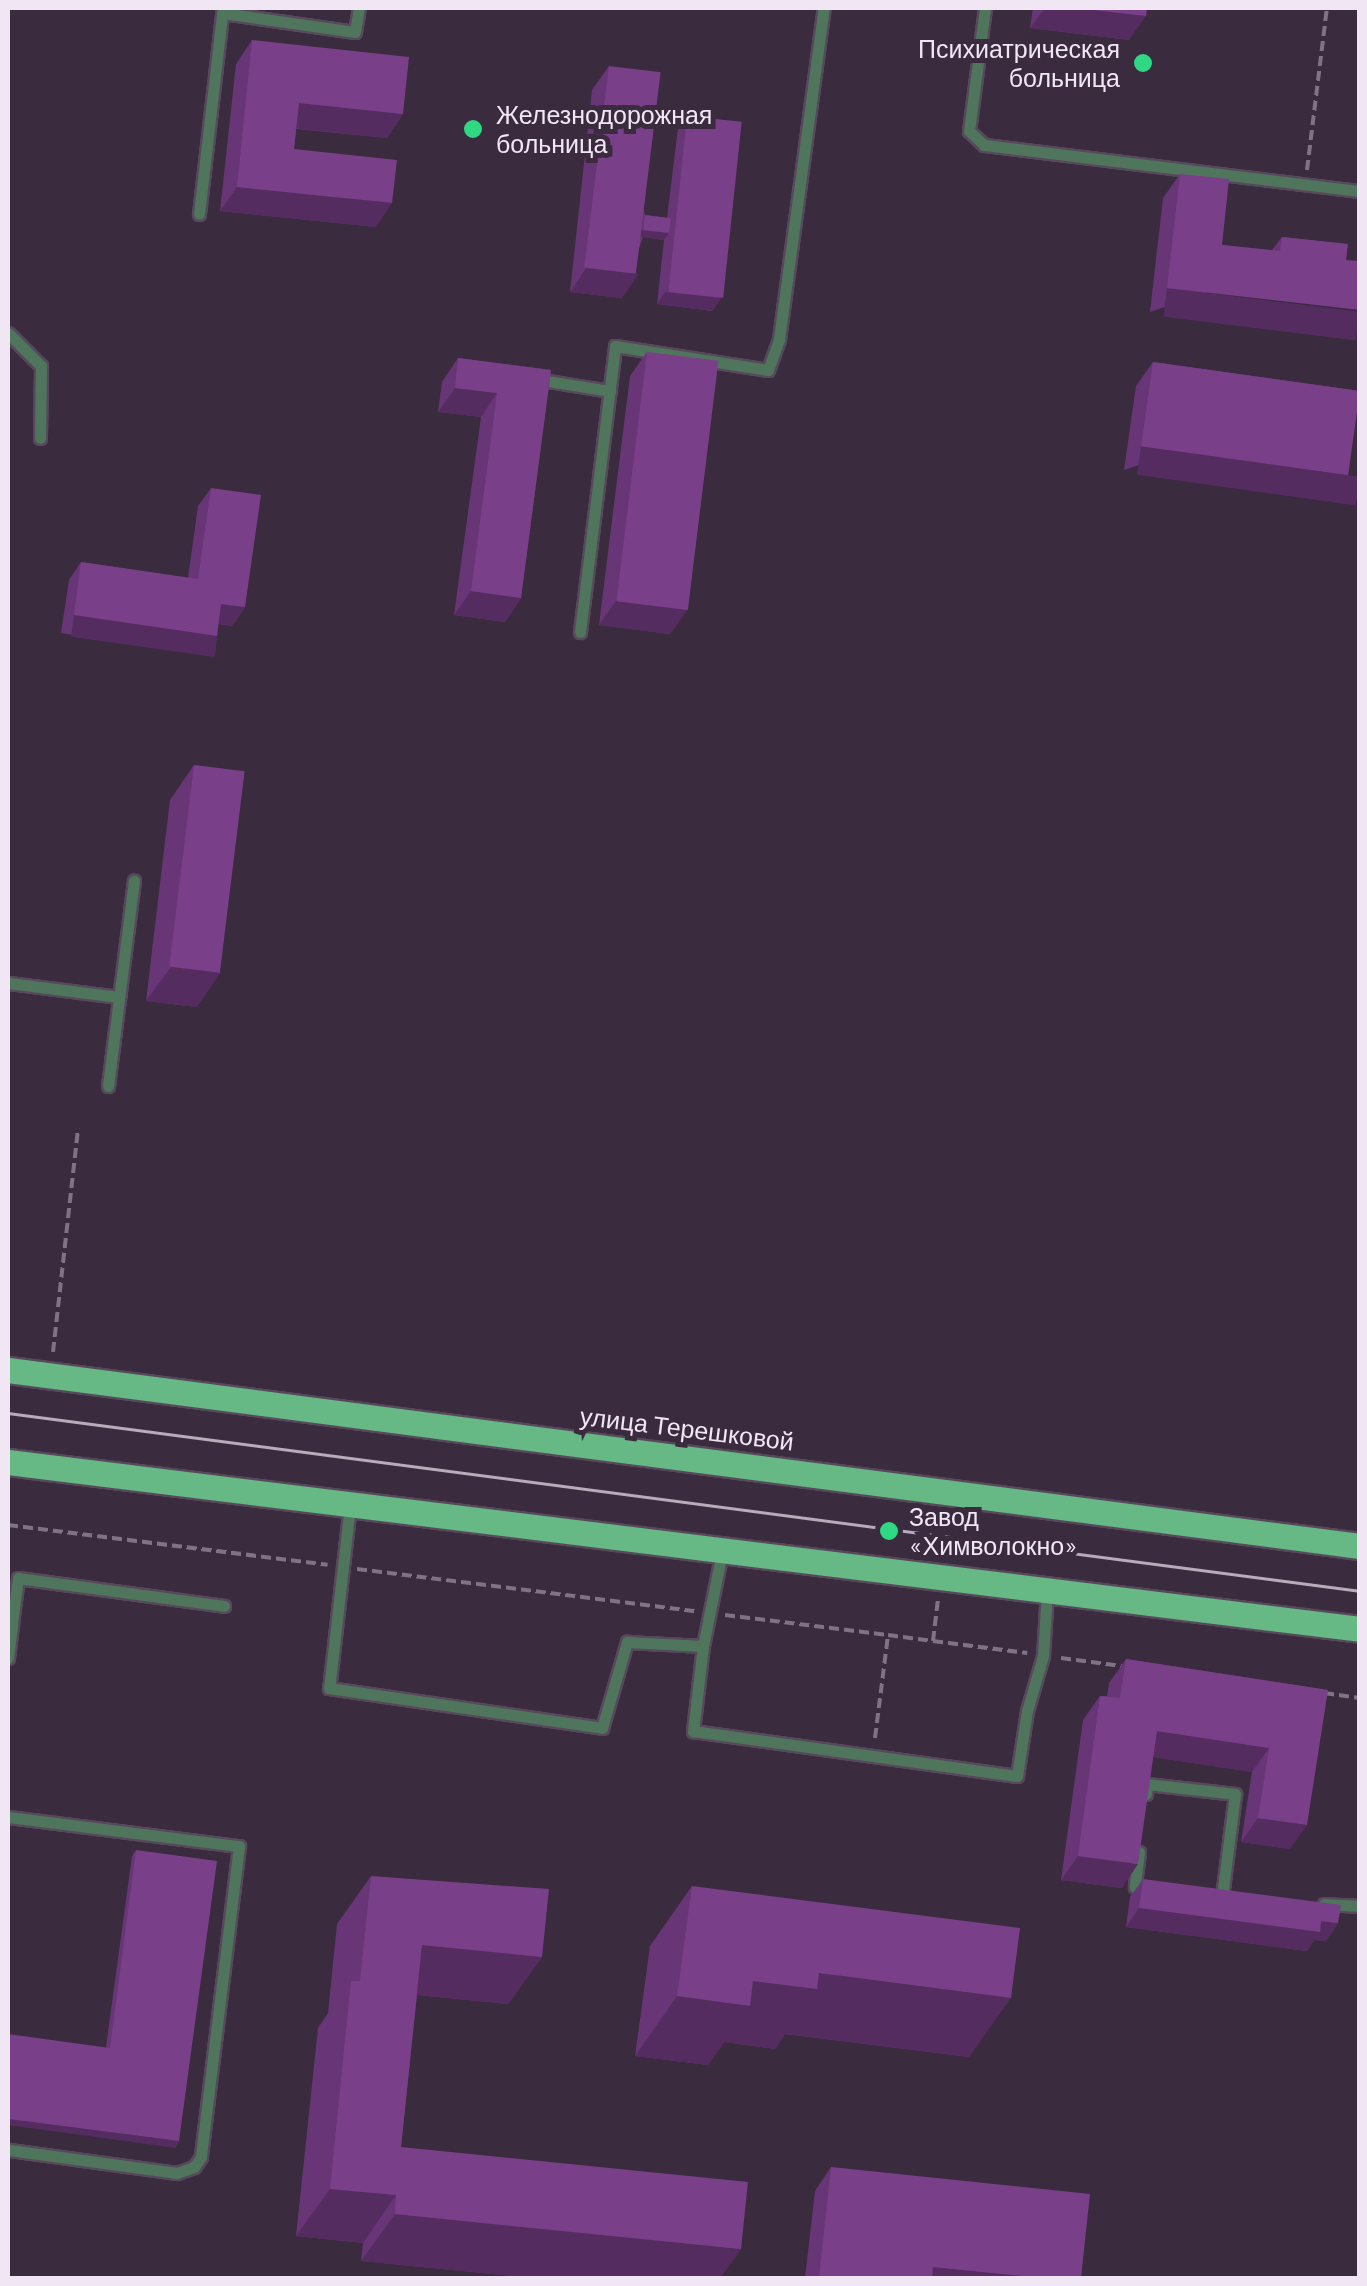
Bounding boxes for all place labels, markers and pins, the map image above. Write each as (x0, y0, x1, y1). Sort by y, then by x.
place label: Психиатрическая больница (918, 34, 1120, 93)
marker: Психиатрическая больница (1130, 50, 1156, 76)
place label: Железнодорожная больница (496, 100, 712, 159)
marker: Железнодорожная больница (460, 116, 486, 142)
place label: Завод «Химволокно» (909, 1502, 1078, 1561)
marker: Завод «Химволокно» (878, 1520, 900, 1542)

